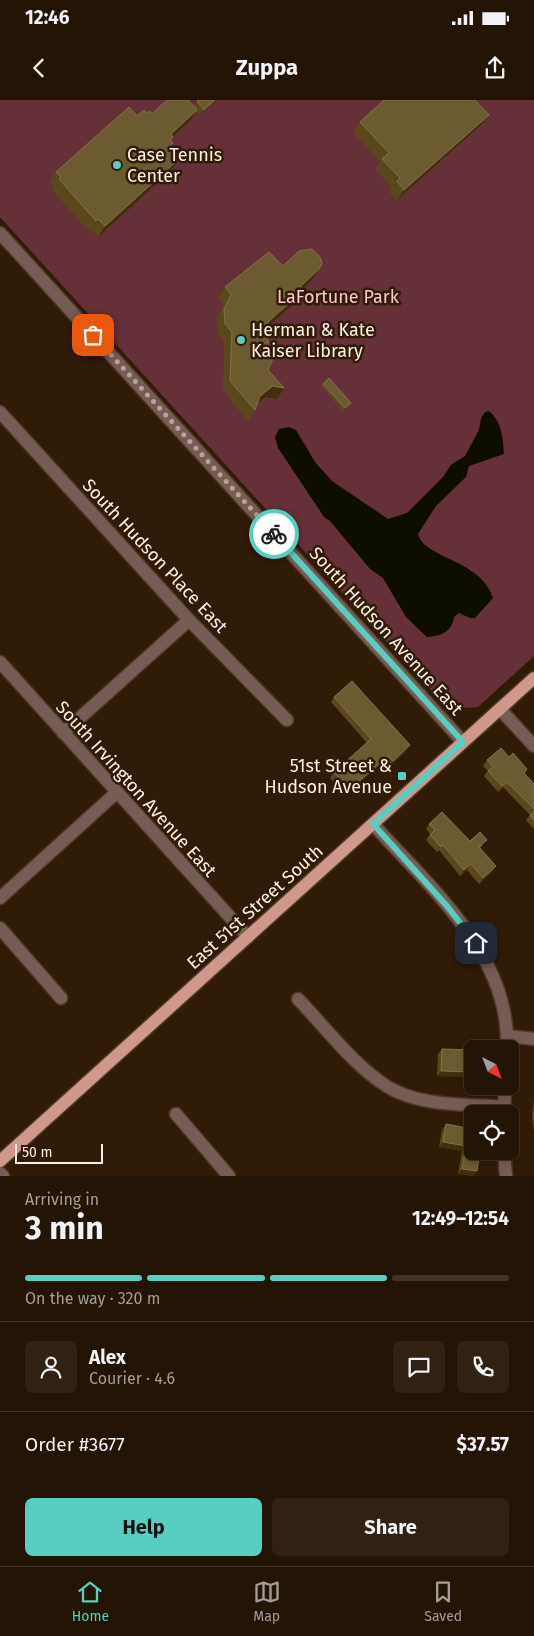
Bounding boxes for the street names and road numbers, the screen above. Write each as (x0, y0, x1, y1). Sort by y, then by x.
street label: South Hudson Place East (78, 475, 232, 638)
street label: South Hudson Avenue East (305, 542, 468, 720)
street label: South Irvington Avenue East (51, 696, 221, 882)
street label: East 51st Street South (182, 840, 328, 974)

